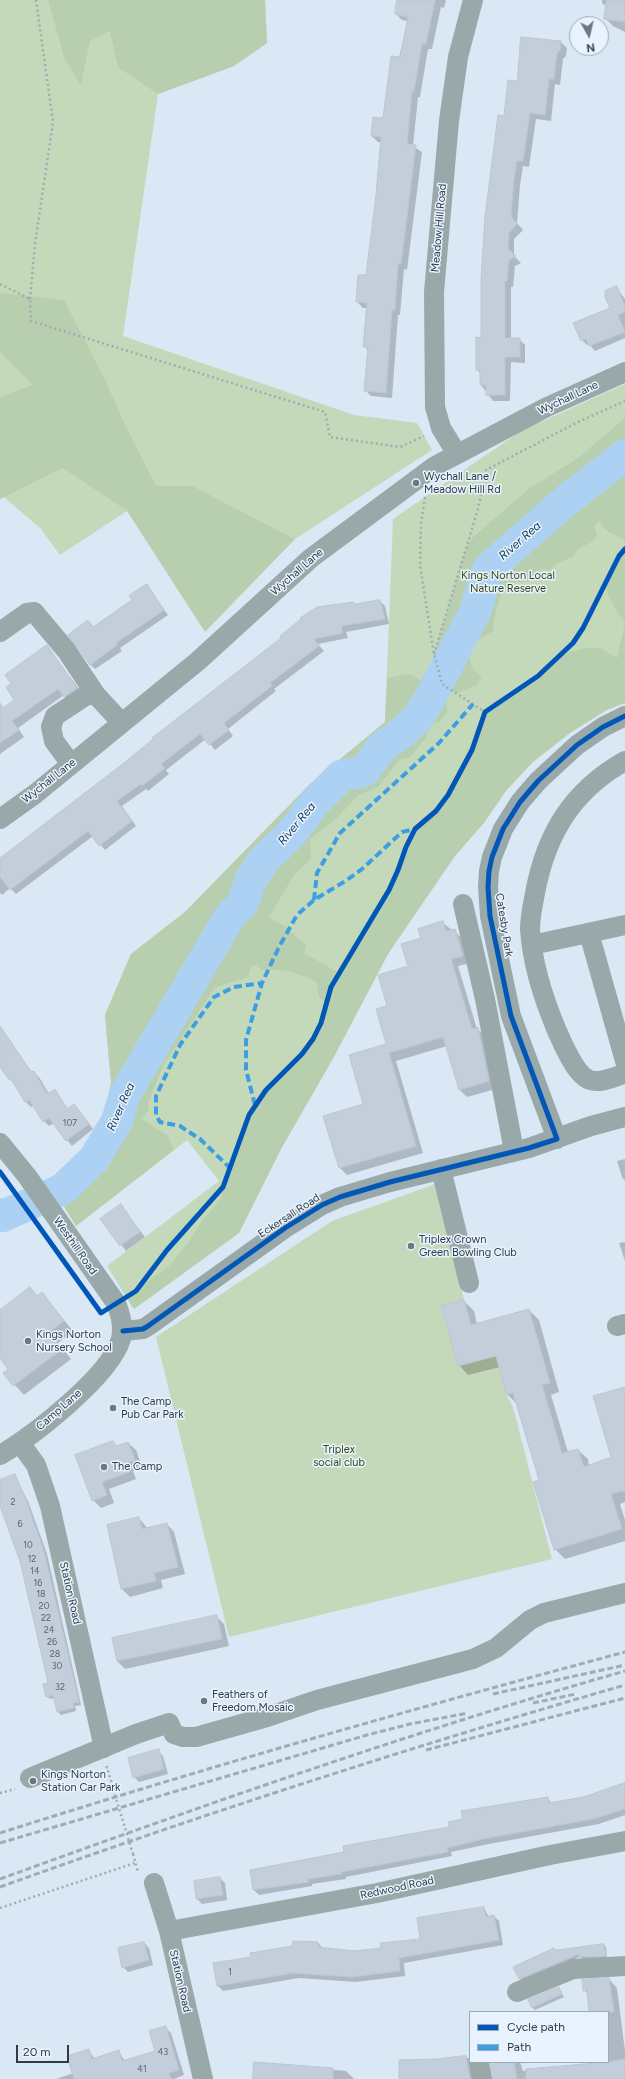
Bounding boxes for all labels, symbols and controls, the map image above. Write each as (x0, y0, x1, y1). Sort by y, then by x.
north arrow (569, 16, 609, 56)
text: N (585, 40, 596, 54)
street label: Meadow Hill Road (429, 183, 449, 273)
street label: Wychall Lane (536, 378, 600, 418)
place label: Wychall Lane / Meadow Hill Rd (424, 470, 501, 496)
marker: Wychall Lane / Meadow Hill Rd (411, 478, 421, 488)
water label: River Rea (496, 519, 544, 563)
street label: Wychall Lane (268, 546, 326, 598)
park label: Kings Norton Local Nature Reserve (461, 569, 555, 595)
street label: Wychall Lane (19, 756, 79, 806)
water label: River Rea (275, 800, 319, 848)
street label: Catesby Park (492, 892, 516, 958)
water label: River Rea (104, 1081, 138, 1133)
house number: 107 (63, 1118, 77, 1128)
street label: Eckersall Road (256, 1191, 322, 1241)
street label: Westhill Road (50, 1215, 100, 1277)
place label: Triplex Crown Green Bowling Club (419, 1233, 517, 1259)
marker: Triplex Crown Green Bowling Club (406, 1241, 416, 1251)
place label: Kings Norton Nursery School (36, 1328, 112, 1354)
marker: Kings Norton Nursery School (23, 1336, 33, 1346)
street label: Camp Lane (34, 1387, 84, 1433)
place label: The Camp Pub Car Park (121, 1395, 184, 1421)
marker: The Camp Pub Car Park (108, 1403, 118, 1413)
park label: Triplex social club (313, 1443, 365, 1469)
place label: The Camp (112, 1460, 162, 1474)
marker: The Camp (99, 1462, 109, 1472)
house number: 2 (10, 1497, 16, 1507)
house number: 6 (17, 1519, 23, 1529)
house number: 10 (23, 1540, 33, 1550)
house number: 12 (28, 1554, 36, 1564)
street label: Station Road (56, 1560, 84, 1626)
house number: 14 (30, 1566, 40, 1576)
house number: 16 (34, 1578, 42, 1588)
house number: 18 (36, 1589, 46, 1599)
house number: 20 (39, 1601, 49, 1611)
house number: 22 (41, 1613, 51, 1623)
house number: 24 (44, 1625, 54, 1635)
house number: 26 (47, 1637, 57, 1647)
house number: 28 (50, 1649, 60, 1659)
house number: 30 (52, 1661, 62, 1671)
house number: 32 (55, 1682, 65, 1692)
place label: Feathers of Freedom Mosaic (212, 1688, 293, 1714)
marker: Feathers of Freedom Mosaic (199, 1696, 209, 1706)
place label: Kings Norton Station Car Park (41, 1768, 120, 1794)
marker: Kings Norton Station Car Park (28, 1776, 38, 1786)
street label: Redwood Road (359, 1874, 435, 1902)
street label: Station Road (166, 1948, 194, 2014)
house number: 1 (228, 1967, 232, 1977)
legend (469, 2011, 609, 2063)
text: Cycle path (507, 2020, 565, 2034)
scale bar (18, 2037, 71, 2063)
text: Path (507, 2040, 531, 2054)
text: 20 m (23, 2045, 51, 2059)
house number: 43 (158, 2047, 168, 2057)
house number: 41 (137, 2064, 147, 2074)

